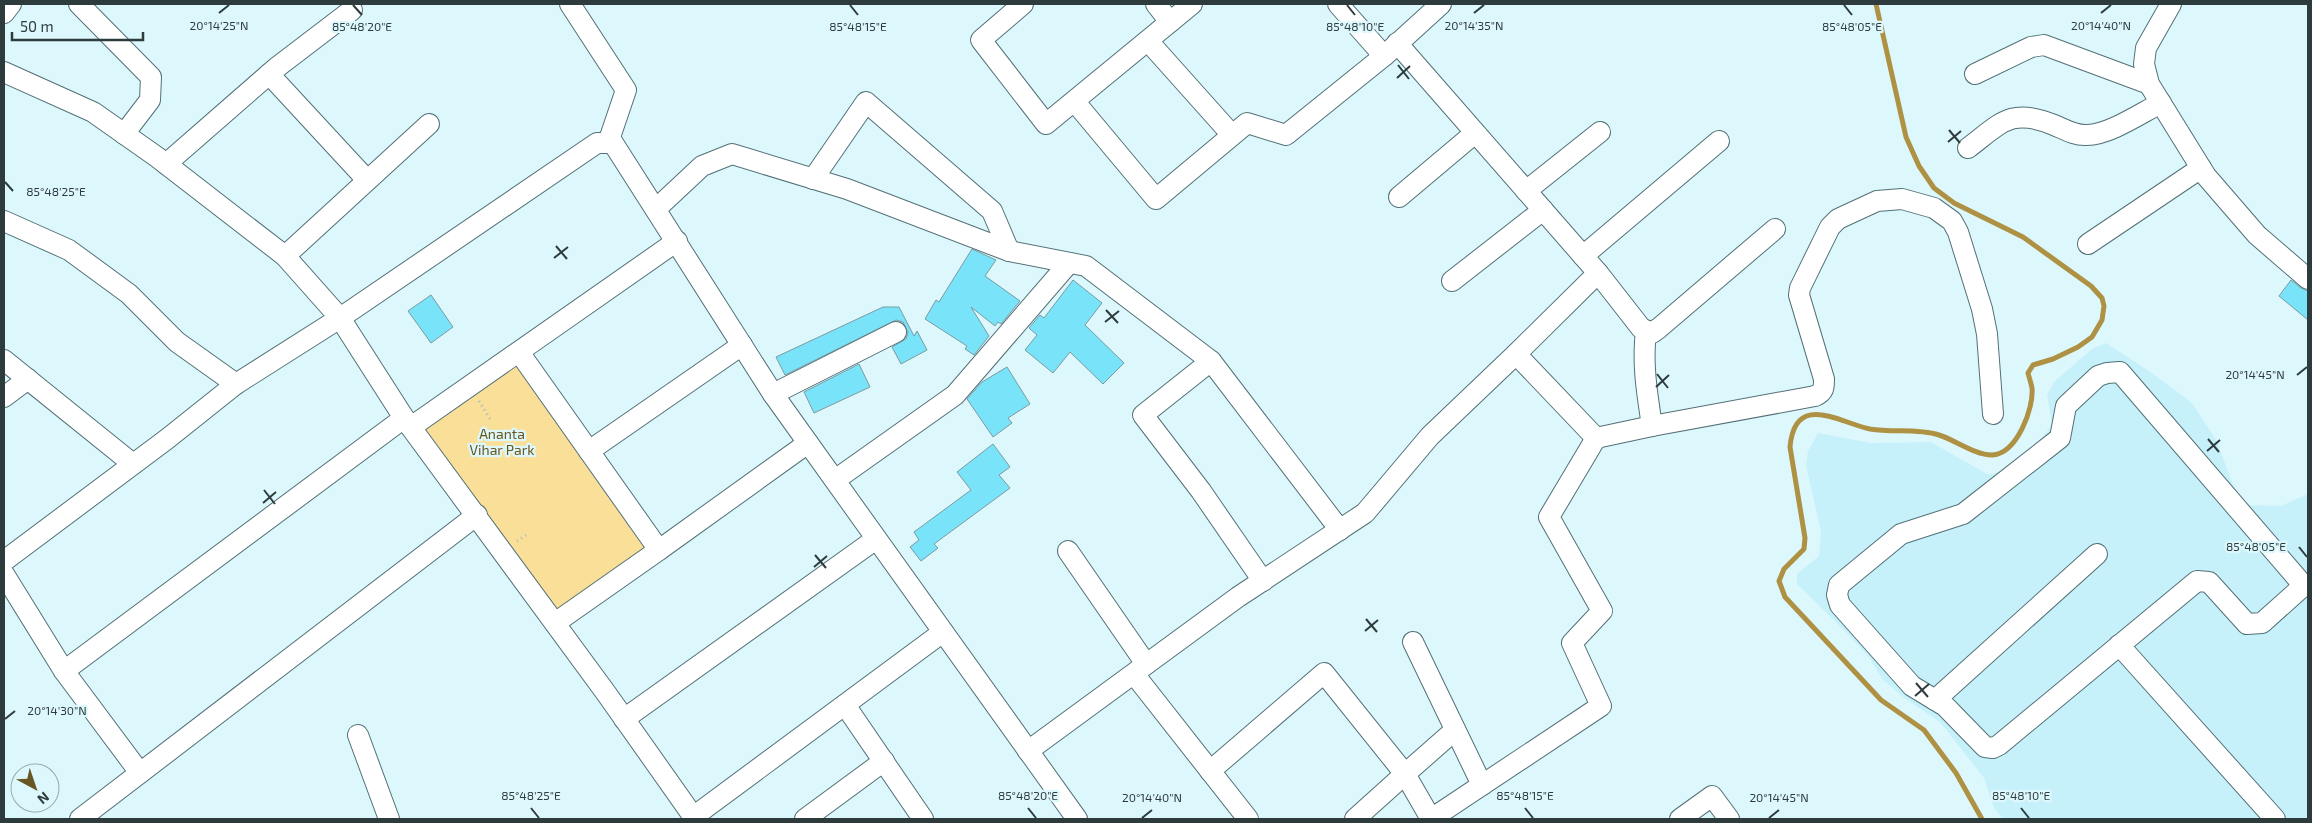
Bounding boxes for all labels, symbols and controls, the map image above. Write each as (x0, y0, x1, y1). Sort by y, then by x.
scale bar (12, 10, 144, 42)
text: 50 m (20, 17, 54, 35)
text: 20°14'25"N (190, 18, 248, 32)
text: 20°14'35"N (1445, 18, 1503, 32)
text: 20°14'40"N (2071, 18, 2131, 32)
text: 85°48'20"E (332, 19, 392, 33)
text: 85°48'15"E (829, 19, 887, 33)
text: 85°48'10"E (1326, 19, 1384, 33)
text: 85°48'05"E (1822, 19, 1882, 33)
text: 85°48'25"E (26, 184, 86, 198)
text: 20°14'45"N (2225, 367, 2285, 381)
park label: Ananta Vihar Park (470, 425, 534, 458)
text: 85°48'05"E (2226, 539, 2286, 553)
text: 20°14'30"N (27, 703, 87, 717)
north arrow (10, 763, 60, 813)
text: 85°48'25"E (501, 788, 561, 802)
text: 85°48'20"E (998, 788, 1058, 802)
text: 85°48'15"E (1496, 788, 1554, 802)
text: 85°48'10"E (1992, 788, 2050, 802)
text: N (34, 789, 53, 808)
text: 20°14'40"N (1122, 790, 1182, 804)
text: 20°14'45"N (1749, 790, 1809, 804)

